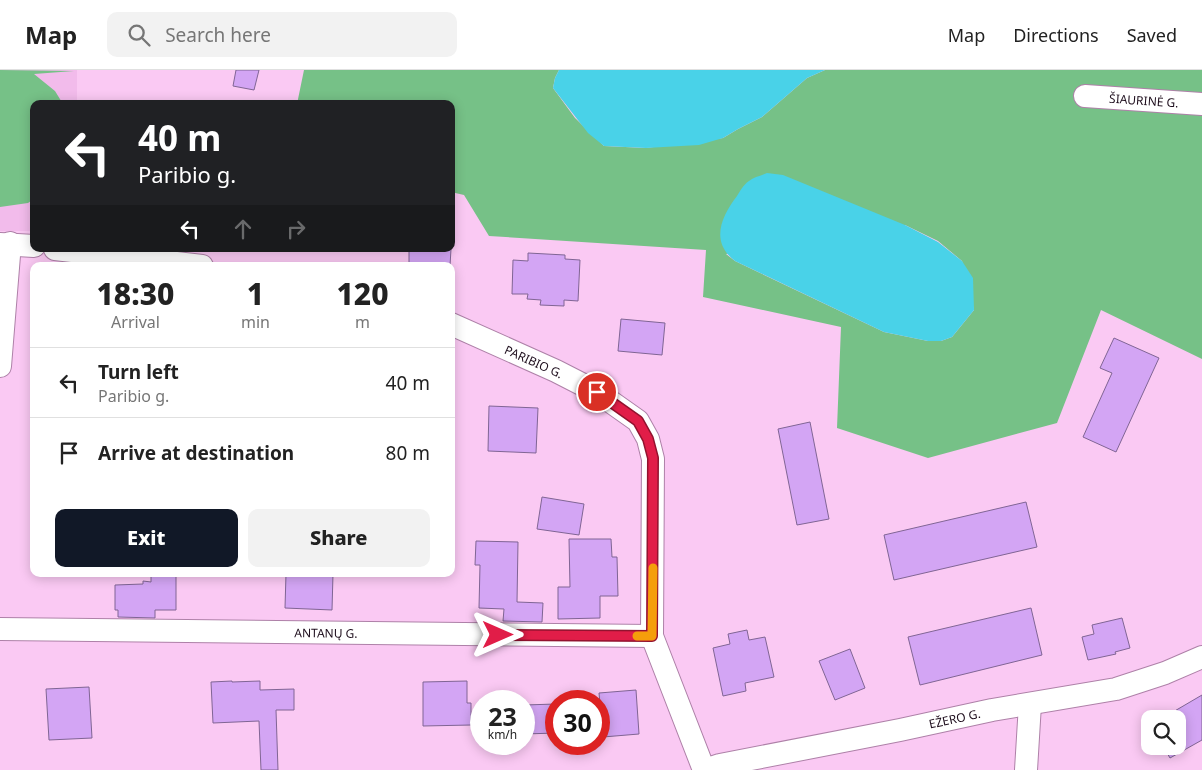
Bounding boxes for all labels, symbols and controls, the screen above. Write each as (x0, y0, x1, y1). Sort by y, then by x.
search box (107, 12, 457, 57)
text: Map (25, 18, 77, 51)
icon: search (125, 21, 153, 49)
text: Search here (165, 22, 271, 48)
text: Map (948, 23, 985, 47)
text: Directions (1013, 23, 1099, 47)
text: Saved (1127, 23, 1177, 47)
street label: ŠIAURINĖ G. (1109, 89, 1179, 111)
text: 40 m (138, 114, 221, 161)
icon: left (55, 120, 120, 185)
text: Paribio g. (138, 159, 236, 189)
icon: left (176, 215, 204, 243)
icon: ahead (229, 215, 257, 243)
icon: right (282, 215, 310, 243)
text: 18:30 (97, 273, 174, 314)
text: 1 (247, 273, 264, 314)
text: 120 (336, 273, 388, 314)
text: Arrival (111, 311, 160, 333)
text: min (241, 311, 270, 333)
text: m (355, 311, 370, 333)
street label: PARIBIO G. (502, 341, 566, 382)
text: Turn left (98, 359, 179, 385)
icon: left (55, 369, 83, 397)
text: 40 m (386, 370, 430, 396)
pin (576, 371, 618, 413)
icon: arrive (583, 378, 611, 406)
text: Paribio g. (98, 385, 169, 407)
icon: arrive (55, 439, 83, 467)
text: Arrive at destination (98, 440, 294, 466)
text: 80 m (386, 440, 430, 466)
button: Exit (55, 509, 238, 567)
button: Share (248, 509, 430, 567)
position arrow (471, 608, 523, 660)
street label: ANTANŲ G. (294, 624, 358, 641)
speed limit sign: 30 (545, 690, 610, 755)
text: 23 (488, 699, 517, 733)
street label: EŽERO G. (927, 704, 982, 732)
map controls (1141, 710, 1186, 755)
button: search (1141, 710, 1186, 755)
text: km/h (488, 726, 517, 743)

